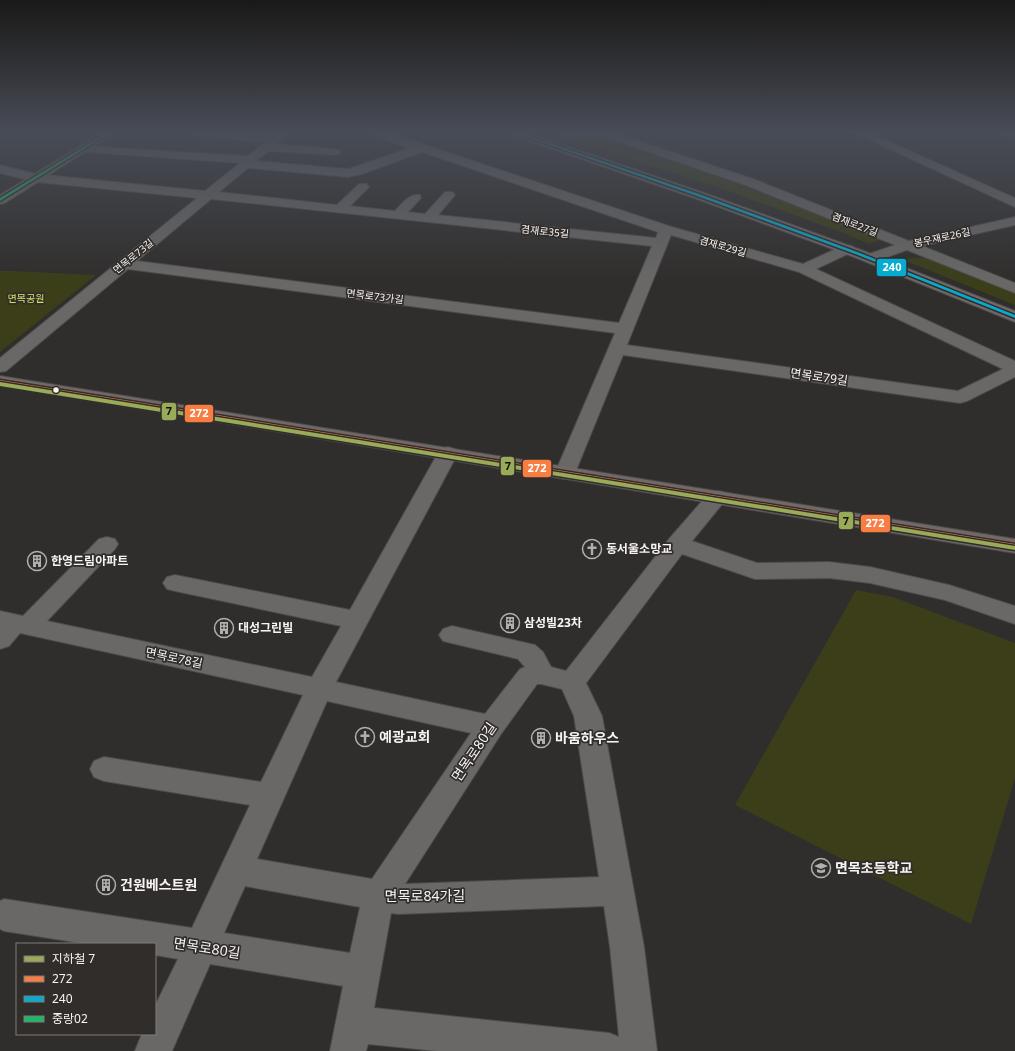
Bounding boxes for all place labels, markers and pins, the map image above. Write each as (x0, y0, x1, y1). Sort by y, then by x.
unlabelled marker (51, 385, 61, 395)
church icon: 동서울소망교 (581, 538, 603, 560)
place label: 동서울소망교 (606, 540, 672, 557)
building icon: 한영드림아파트 (26, 550, 48, 572)
place label: 한영드림아파트 (51, 552, 128, 569)
building icon: 삼성빌23차 (499, 612, 521, 634)
place label: 삼성빌23차 (524, 614, 582, 631)
building icon: 대성그린빌 (213, 617, 235, 639)
place label: 대성그린빌 (238, 619, 293, 636)
church icon: 예광교회 (354, 726, 376, 748)
place label: 예광교회 (379, 727, 431, 746)
building icon: 바움하우스 (530, 727, 552, 749)
place label: 바움하우스 (555, 728, 620, 747)
school or university icon: 면목초등학교 (810, 857, 832, 879)
place label: 면목초등학교 (835, 858, 912, 877)
building icon: 건원베스트원 (95, 874, 117, 896)
place label: 건원베스트원 (120, 875, 197, 894)

